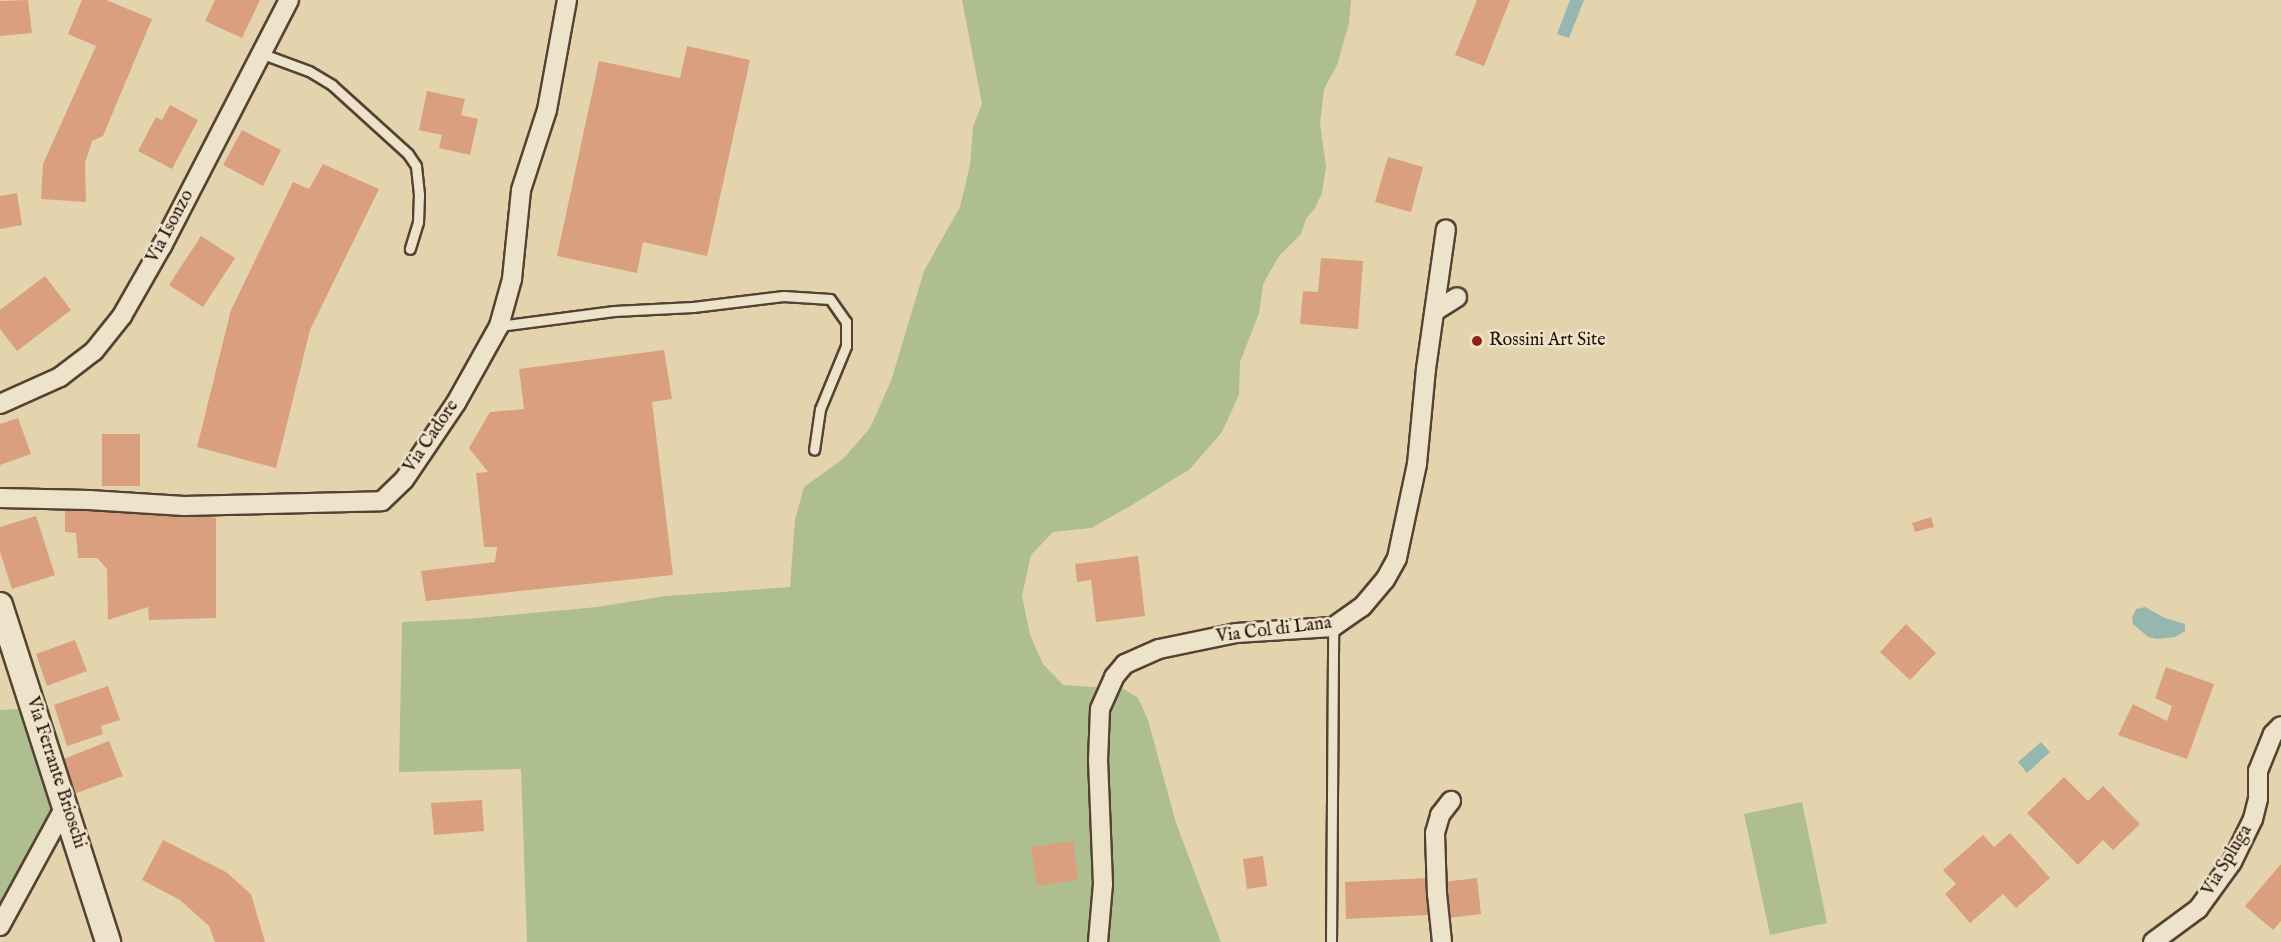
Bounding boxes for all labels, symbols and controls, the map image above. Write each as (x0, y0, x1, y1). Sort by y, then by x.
street label: Via Isonzo (143, 187, 199, 267)
place label: Rossini Art Site (1489, 330, 1605, 352)
marker: Rossini Art Site (1470, 334, 1484, 348)
street label: Via Cadore (400, 397, 464, 477)
street label: Via Col di Lana (1215, 613, 1333, 649)
street label: Via Ferrante Brioschi (20, 694, 90, 852)
street label: Via Spluga (2198, 822, 2258, 900)

